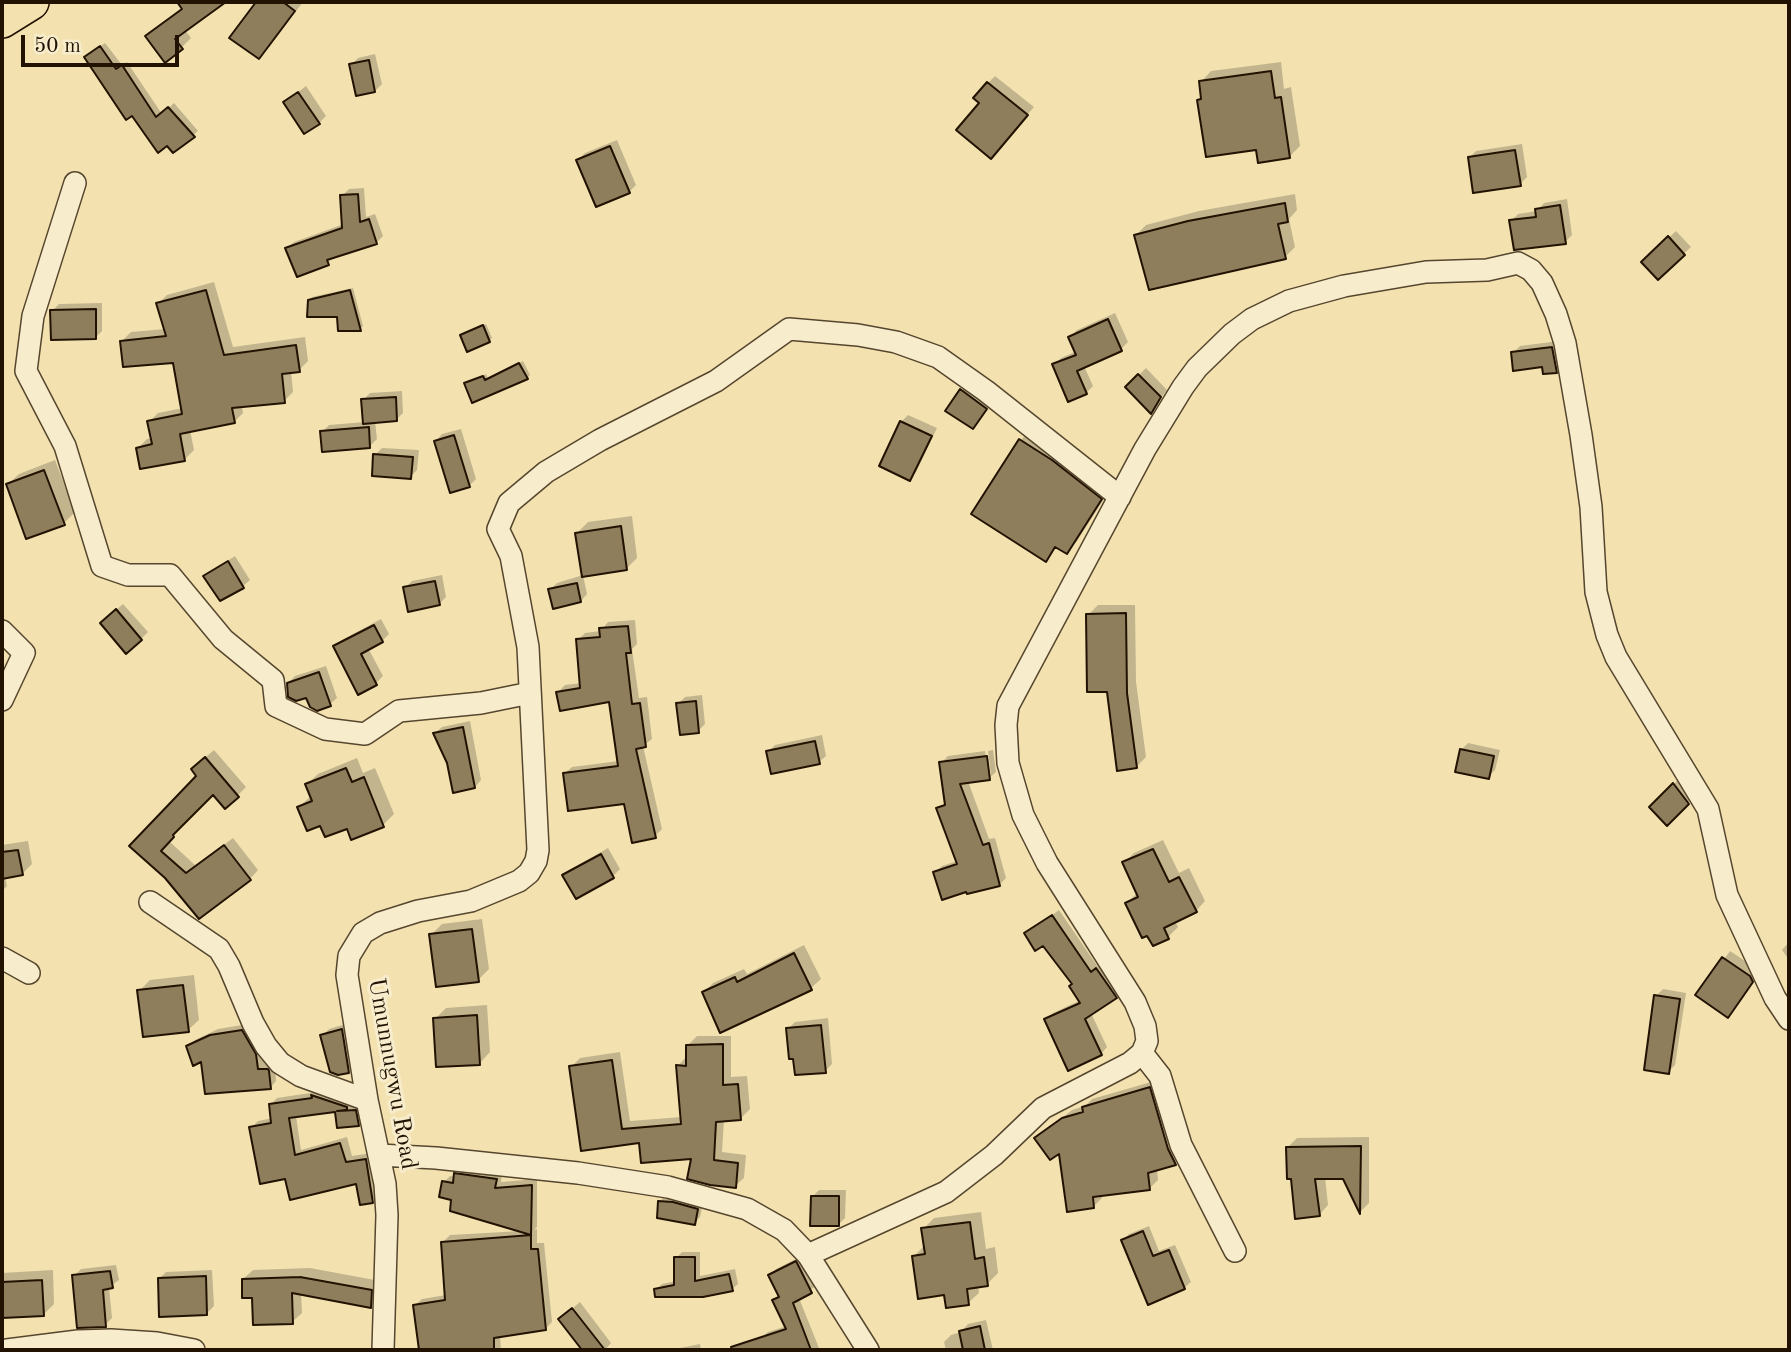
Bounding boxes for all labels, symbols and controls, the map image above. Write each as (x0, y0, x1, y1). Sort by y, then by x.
scale bar (24, 21, 182, 65)
text: 50 m (34, 36, 81, 57)
street label: Umunnugwu Road (361, 976, 423, 1172)

